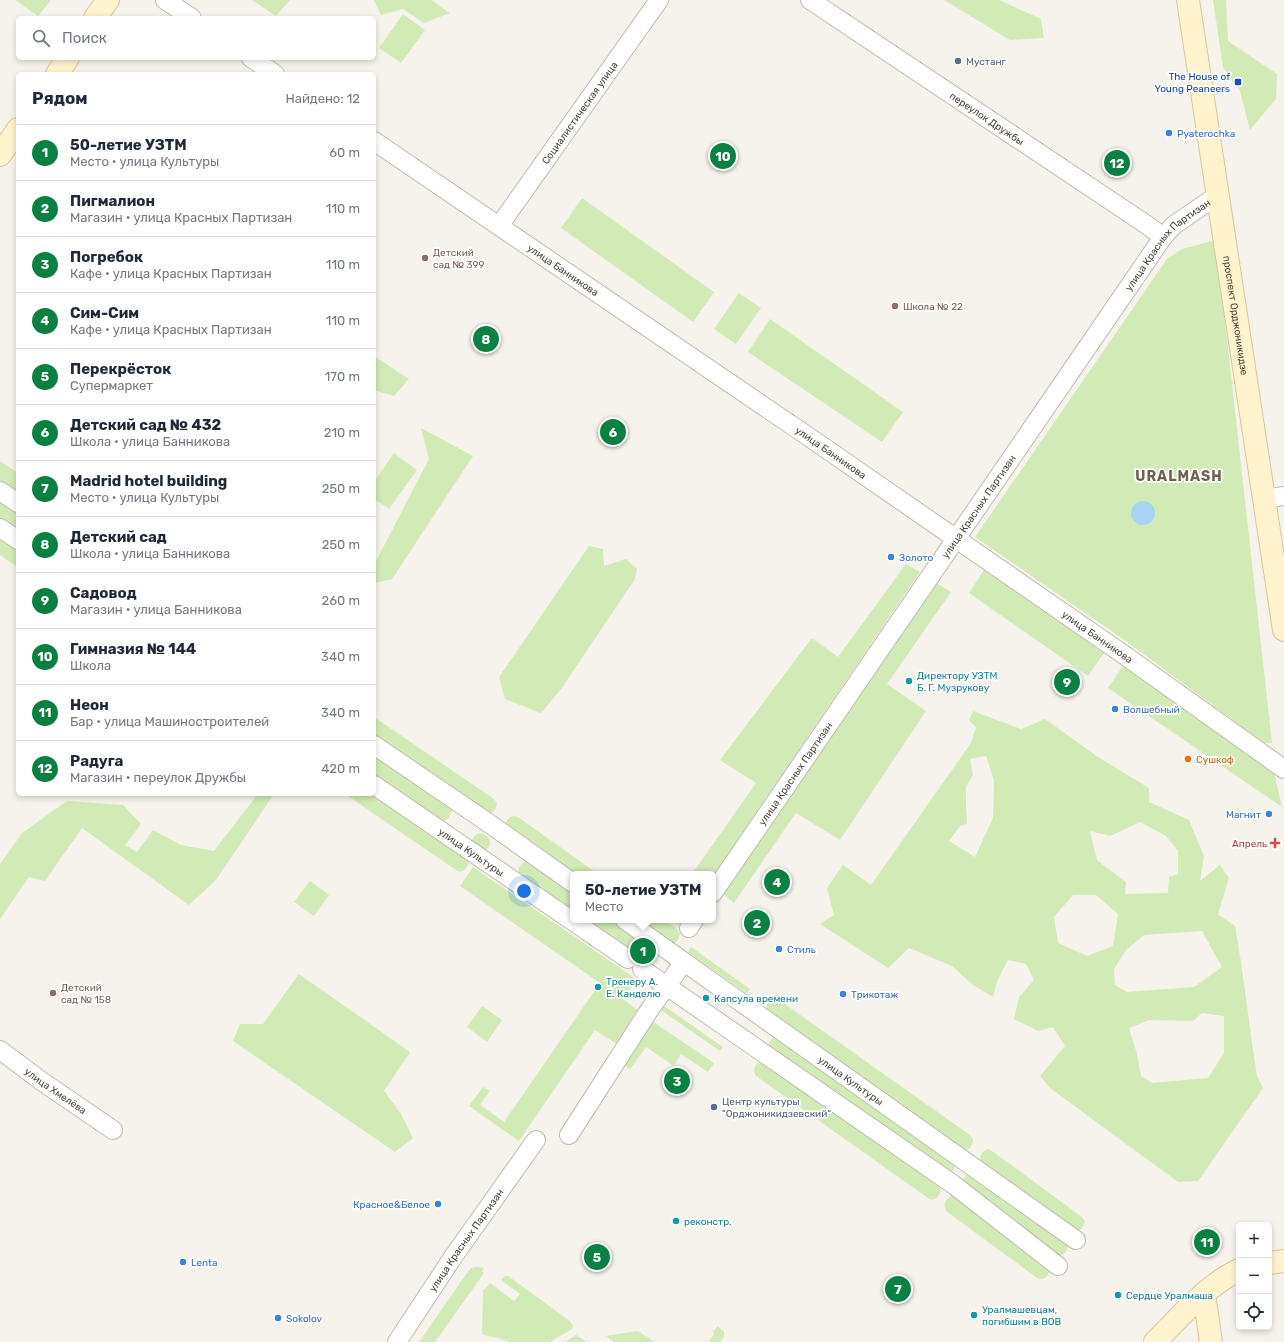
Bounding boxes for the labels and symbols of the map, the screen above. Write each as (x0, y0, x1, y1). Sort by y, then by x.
marker: Мустанг (953, 56, 963, 66)
place label: Мустанг (966, 56, 1006, 68)
street label: Социалистическая улица (540, 59, 621, 167)
place label: The House of Young Peaneers (1155, 71, 1230, 95)
marker: The House of Young Peaneers (1233, 77, 1243, 87)
street label: переулок Дружбы (947, 90, 1026, 148)
marker: Pyaterochka (1164, 128, 1174, 138)
place label: Pyaterochka (1177, 128, 1235, 140)
pin: 10 (710, 141, 736, 171)
pin: 12 (1104, 148, 1130, 178)
street label: улица Красных Партизан (1123, 197, 1213, 293)
street label: улица Банникова (525, 242, 601, 299)
place label: Детский сад № 399 (433, 247, 484, 271)
marker: Детский сад № 399 (420, 253, 430, 263)
street label: проспект Орджоникидзе (1220, 255, 1250, 376)
marker: Школа № 22 (890, 301, 900, 311)
place label: Школа № 22 (903, 301, 963, 313)
pin: 8 (473, 324, 499, 354)
pin: 6 (600, 417, 626, 447)
street label: улица Банникова (793, 424, 868, 482)
street label: улица Красных Партизан (940, 453, 1019, 561)
district label: URALMASH (1135, 468, 1223, 485)
marker: Золото (886, 552, 896, 562)
place label: Золото (899, 552, 934, 564)
street label: улица Банникова (1059, 609, 1135, 666)
pin: 9 (1054, 667, 1080, 697)
place label: Директору УЗТМ Б. Г. Музрукову (917, 670, 998, 694)
marker: Директору УЗТМ Б. Г. Музрукову (904, 676, 914, 686)
marker: Волшебный (1110, 704, 1120, 714)
place label: Волшебный (1123, 704, 1180, 716)
street label: улица Красных Партизан (756, 720, 835, 828)
marker: Сушкоф (1183, 754, 1193, 764)
place label: Сушкоф (1196, 754, 1234, 766)
place label: Магнит (1226, 809, 1261, 821)
marker: Магнит (1264, 809, 1274, 819)
street label: улица Культуры (436, 826, 506, 879)
place label: Апрель (1232, 838, 1267, 850)
marker: Апрель (1270, 838, 1280, 848)
pin: 4 (764, 867, 790, 897)
your location (514, 881, 534, 901)
pin: 2 (744, 908, 770, 938)
pin: 1 (630, 936, 656, 966)
marker: Стиль (774, 944, 784, 954)
place label: Стиль (787, 944, 816, 956)
place label: Тренеру А. Е. Канделю (606, 976, 660, 1000)
place label: Детский сад № 158 (61, 982, 111, 1006)
marker: Тренеру А. Е. Канделю (593, 982, 603, 992)
marker: Детский сад № 158 (48, 988, 58, 998)
marker: Трикотаж (838, 989, 848, 999)
place label: Трикотаж (851, 989, 898, 1001)
marker: Капсула времени (701, 993, 711, 1003)
place label: Капсула времени (714, 993, 798, 1005)
street label: улица Культуры (816, 1054, 885, 1108)
street label: улица Хмелёва (22, 1066, 88, 1117)
pin: 3 (664, 1066, 690, 1096)
place label: Центр культуры "Орджоникидзевский" (722, 1096, 831, 1120)
marker: Центр культуры "Орджоникидзевский" (709, 1102, 719, 1112)
street label: улица Красных Партизан (427, 1187, 506, 1294)
place label: Красное&Белое (353, 1199, 430, 1211)
marker: Красное&Белое (433, 1199, 443, 1209)
marker: реконстр. (671, 1216, 681, 1226)
place label: реконстр. (684, 1216, 732, 1228)
pin: 11 (1194, 1227, 1220, 1257)
pin: 5 (584, 1242, 610, 1272)
marker: Lenta (178, 1257, 188, 1267)
place label: Lenta (191, 1257, 218, 1269)
pin: 7 (885, 1274, 911, 1304)
marker: Сердце Уралмаша (1113, 1290, 1123, 1300)
place label: Сердце Уралмаша (1126, 1290, 1213, 1302)
place label: Уралмашевцам, погибшим в ВОВ (982, 1304, 1062, 1328)
marker: Уралмашевцам, погибшим в ВОВ (969, 1310, 979, 1320)
marker: Sokolov (273, 1313, 283, 1323)
place label: Sokolov (286, 1313, 323, 1325)

